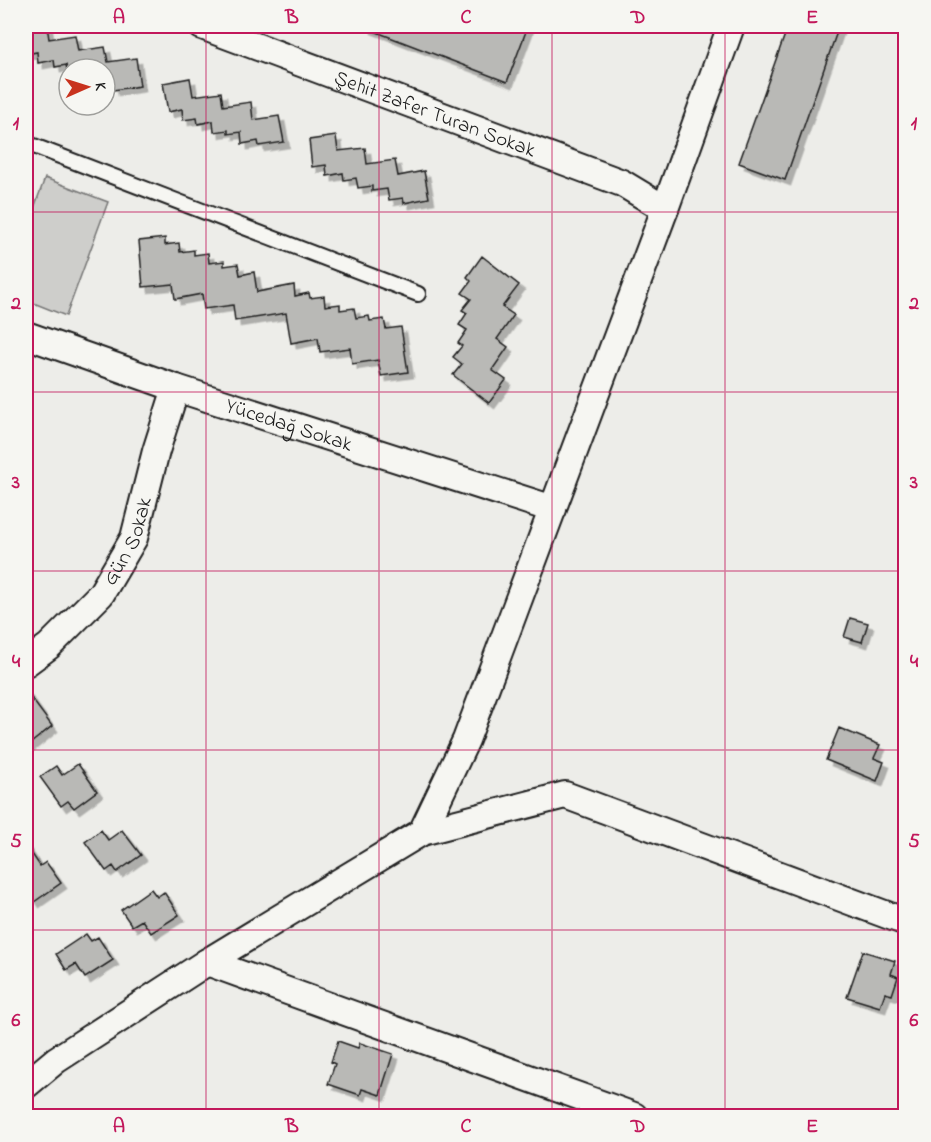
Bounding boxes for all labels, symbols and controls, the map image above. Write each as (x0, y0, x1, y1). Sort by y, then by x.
text: A (113, 4, 125, 33)
text: B (284, 4, 299, 33)
text: C (461, 4, 472, 33)
text: D (630, 4, 645, 33)
text: E (806, 4, 818, 33)
north arrow (57, 57, 117, 117)
street label: Şehit Zafer Turan Sokak (330, 64, 540, 167)
text: K (88, 82, 112, 92)
text: 1 (13, 110, 20, 139)
text: 1 (911, 110, 918, 139)
text: 2 (10, 290, 21, 319)
text: 2 (908, 290, 919, 319)
street label: Yücedağ Sokak (221, 392, 357, 461)
text: 3 (11, 469, 20, 498)
text: 3 (909, 469, 918, 498)
street label: Gün Sokak (96, 493, 161, 592)
text: 4 (12, 648, 21, 677)
text: 4 (910, 648, 919, 677)
text: 5 (10, 828, 22, 857)
text: 5 (908, 828, 920, 857)
text: 6 (12, 1007, 21, 1036)
text: 6 (910, 1007, 919, 1036)
text: A (113, 1113, 125, 1142)
text: B (284, 1113, 299, 1142)
text: C (461, 1113, 472, 1142)
text: D (630, 1113, 645, 1142)
text: E (806, 1113, 818, 1142)

